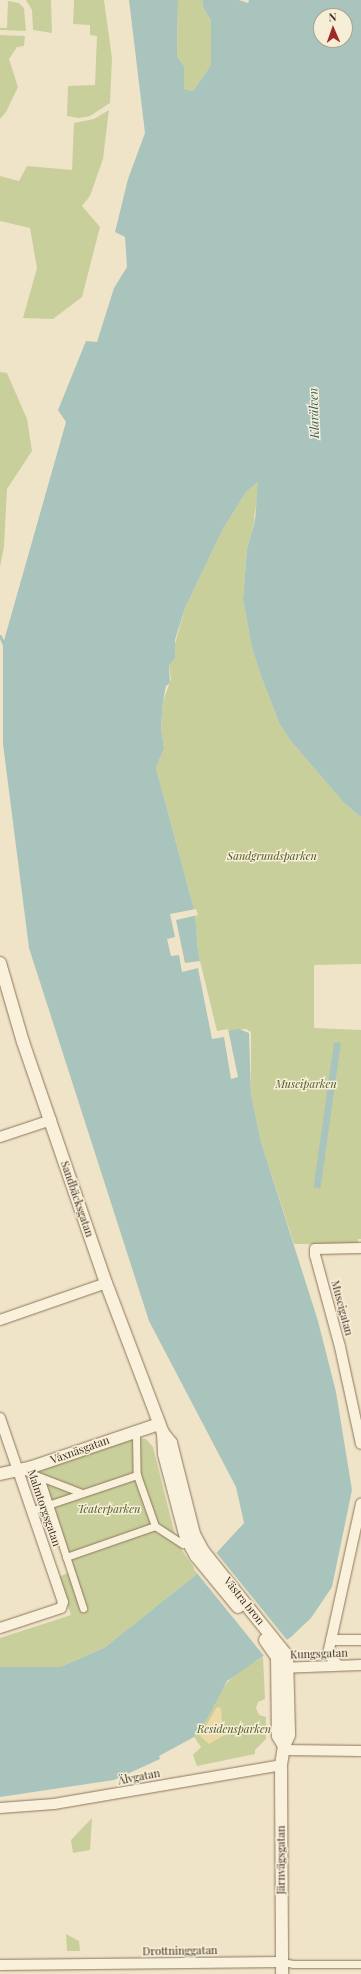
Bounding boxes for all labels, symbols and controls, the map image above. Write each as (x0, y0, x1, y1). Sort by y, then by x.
north arrow (313, 8, 353, 48)
text: N (328, 9, 337, 24)
water label: Klarälven (306, 387, 322, 439)
park label: Sandgrundsparken (227, 849, 317, 863)
park label: Museiparken (275, 1077, 337, 1091)
street label: Sandbäcksgatan (58, 1159, 96, 1239)
street label: Museigatan (328, 1279, 356, 1337)
street label: Våxnäsgatan (49, 1433, 111, 1467)
street label: Malmtorgsgatan (25, 1468, 63, 1548)
park label: Teaterparken (78, 1502, 140, 1516)
street label: Västra bron (221, 1575, 267, 1627)
street label: Kungsgatan (290, 1646, 348, 1662)
park label: Residensparken (197, 1722, 271, 1736)
street label: Älvgatan (117, 1766, 161, 1788)
street label: Järnvägsgatan (274, 1826, 288, 1894)
street label: Drottninggatan (142, 1944, 218, 1958)

